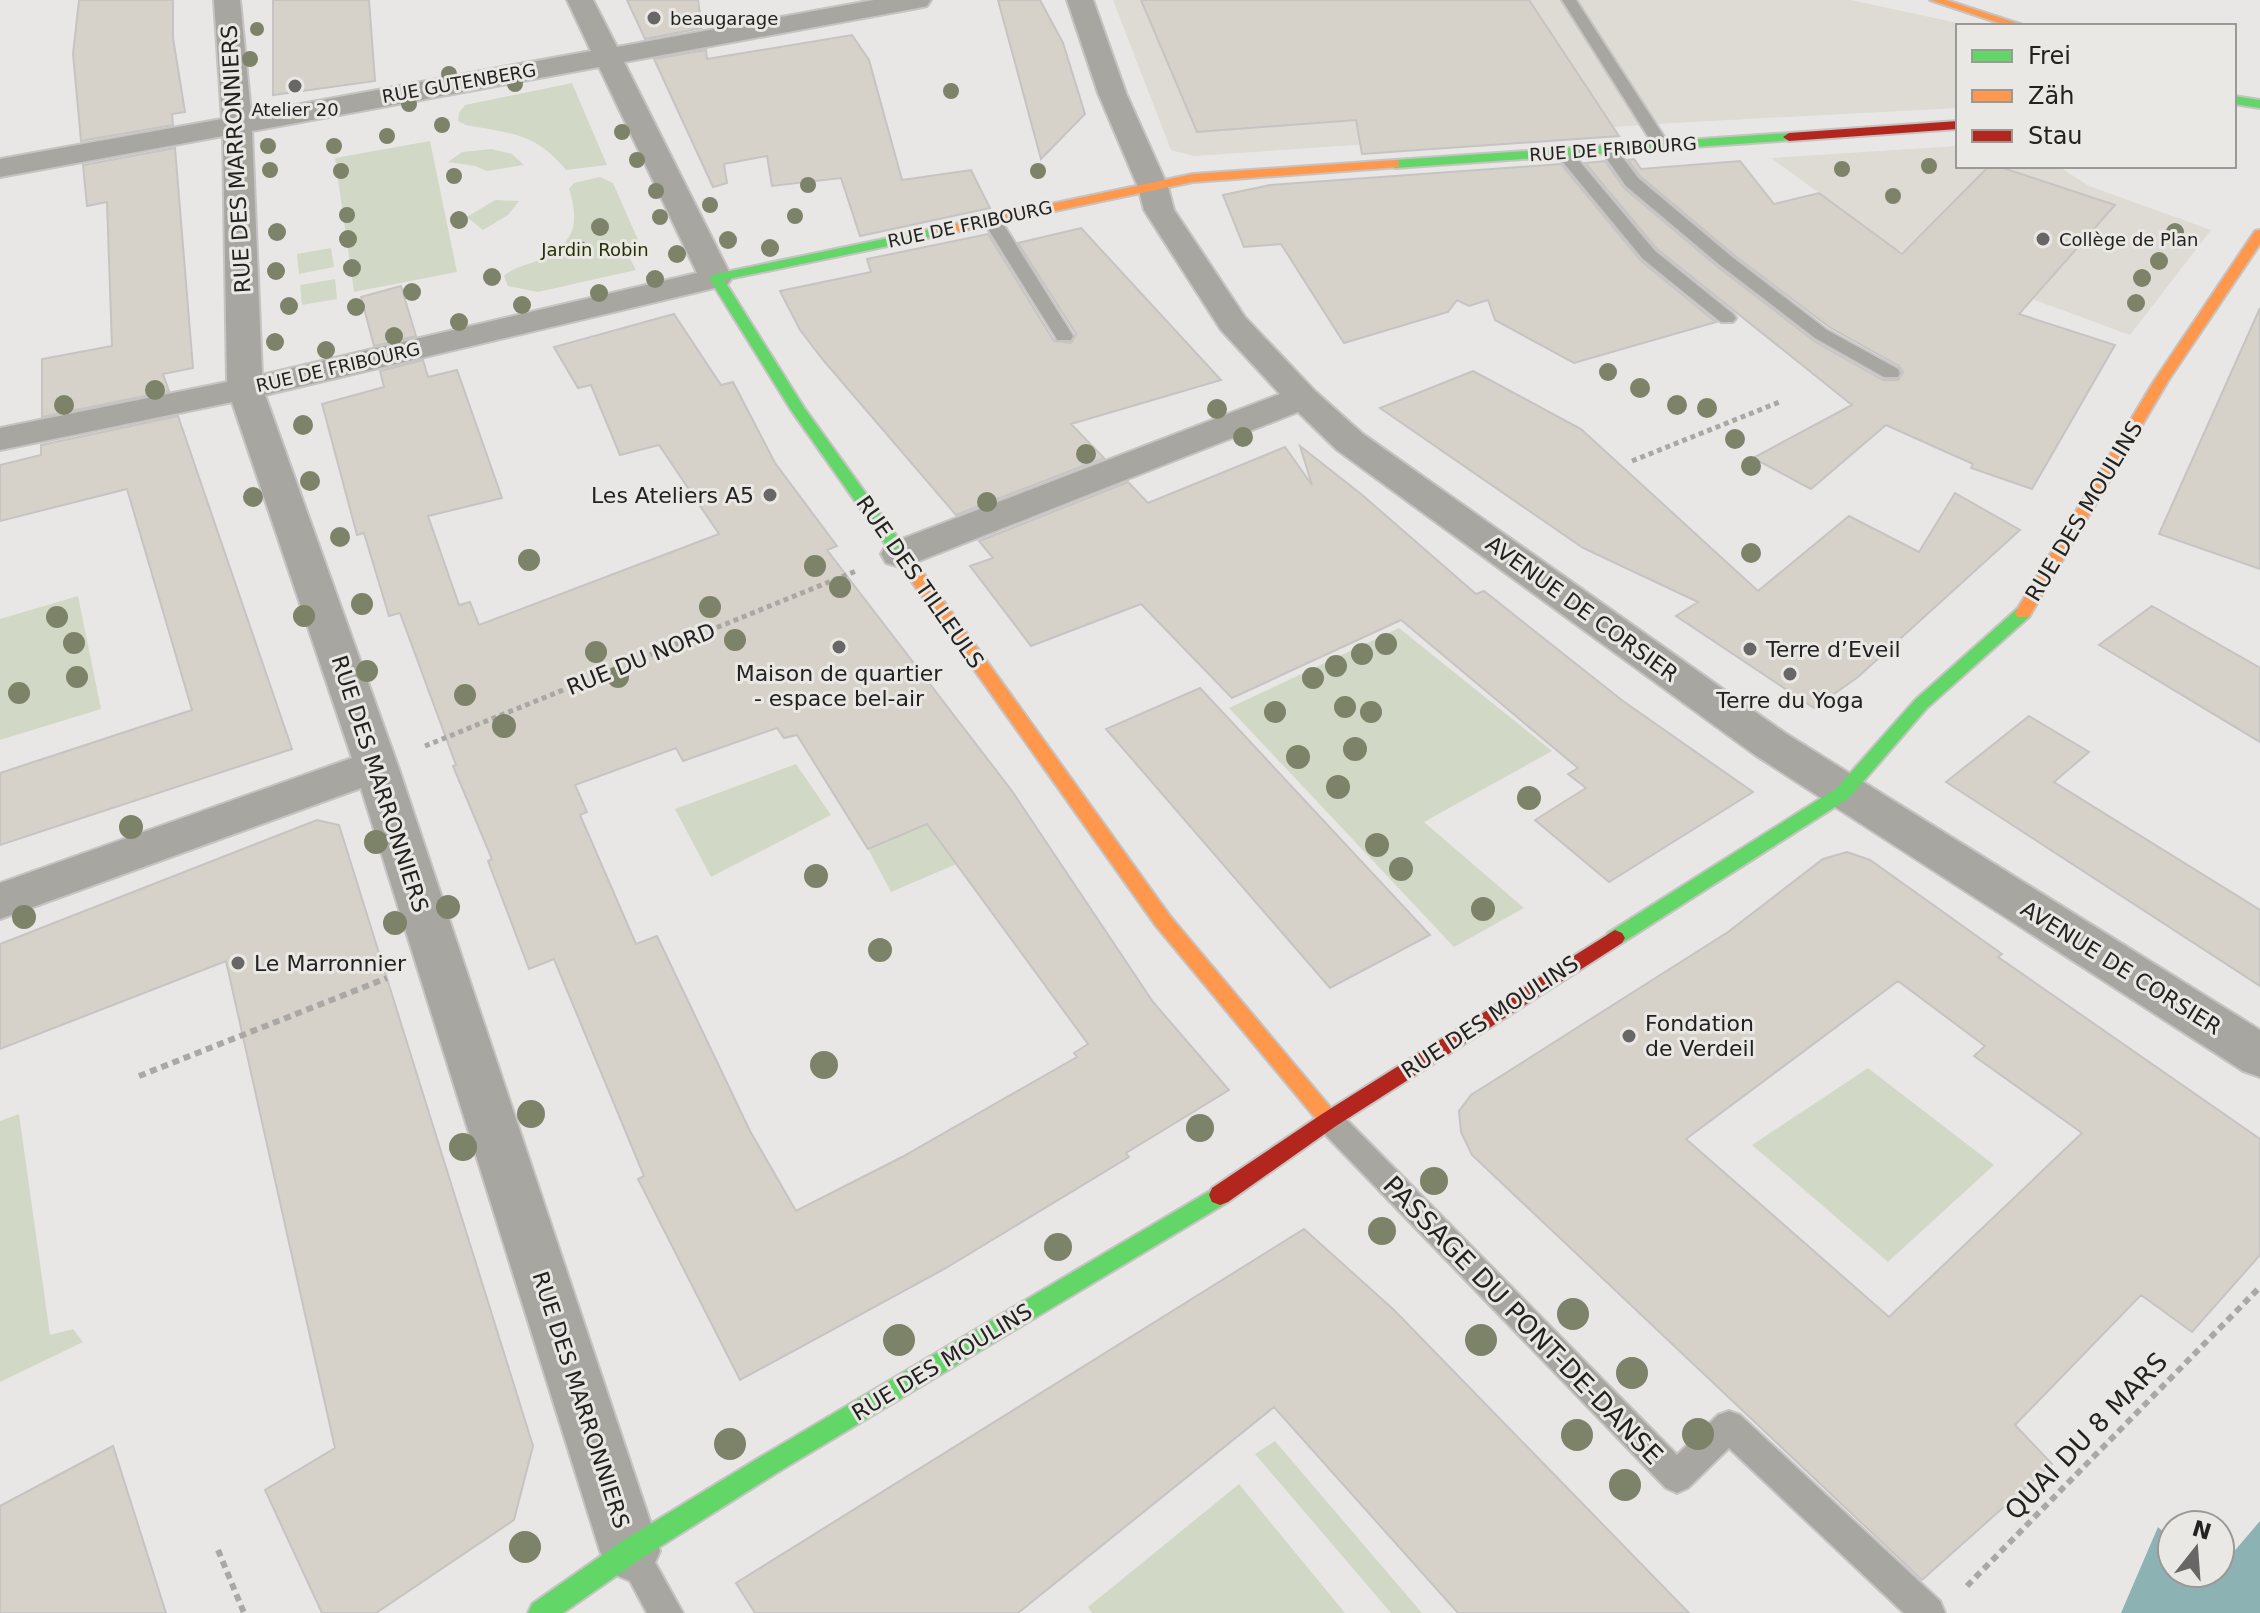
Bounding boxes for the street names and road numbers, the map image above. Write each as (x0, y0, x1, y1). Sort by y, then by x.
street label: RUE DES MARRONNIERS (216, 24, 256, 294)
street label: RUE GUTENBERG (380, 59, 538, 107)
street label: RUE DE FRIBOURG (1529, 133, 1697, 165)
street label: RUE DE FRIBOURG (886, 196, 1054, 252)
street label: RUE DE FRIBOURG (254, 338, 422, 396)
street label: RUE DES MOULINS (2020, 416, 2148, 606)
street label: RUE DES TILLEULS (851, 491, 989, 673)
street label: AVENUE DE CORSIER (1481, 531, 1683, 687)
street label: RUE DU NORD (563, 618, 719, 700)
street label: RUE DES MARRONNIERS (327, 652, 433, 916)
street label: AVENUE DE CORSIER (2016, 896, 2226, 1040)
street label: RUE DES MOULINS (1397, 951, 1583, 1083)
street label: PASSAGE DU PONT-DE-DANSE (1377, 1170, 1669, 1470)
street label: RUE DES MARRONNIERS (528, 1268, 634, 1532)
street label: RUE DES MOULINS (847, 1298, 1037, 1426)
street label: QUAI DU 8 MARS (1999, 1346, 2173, 1526)

